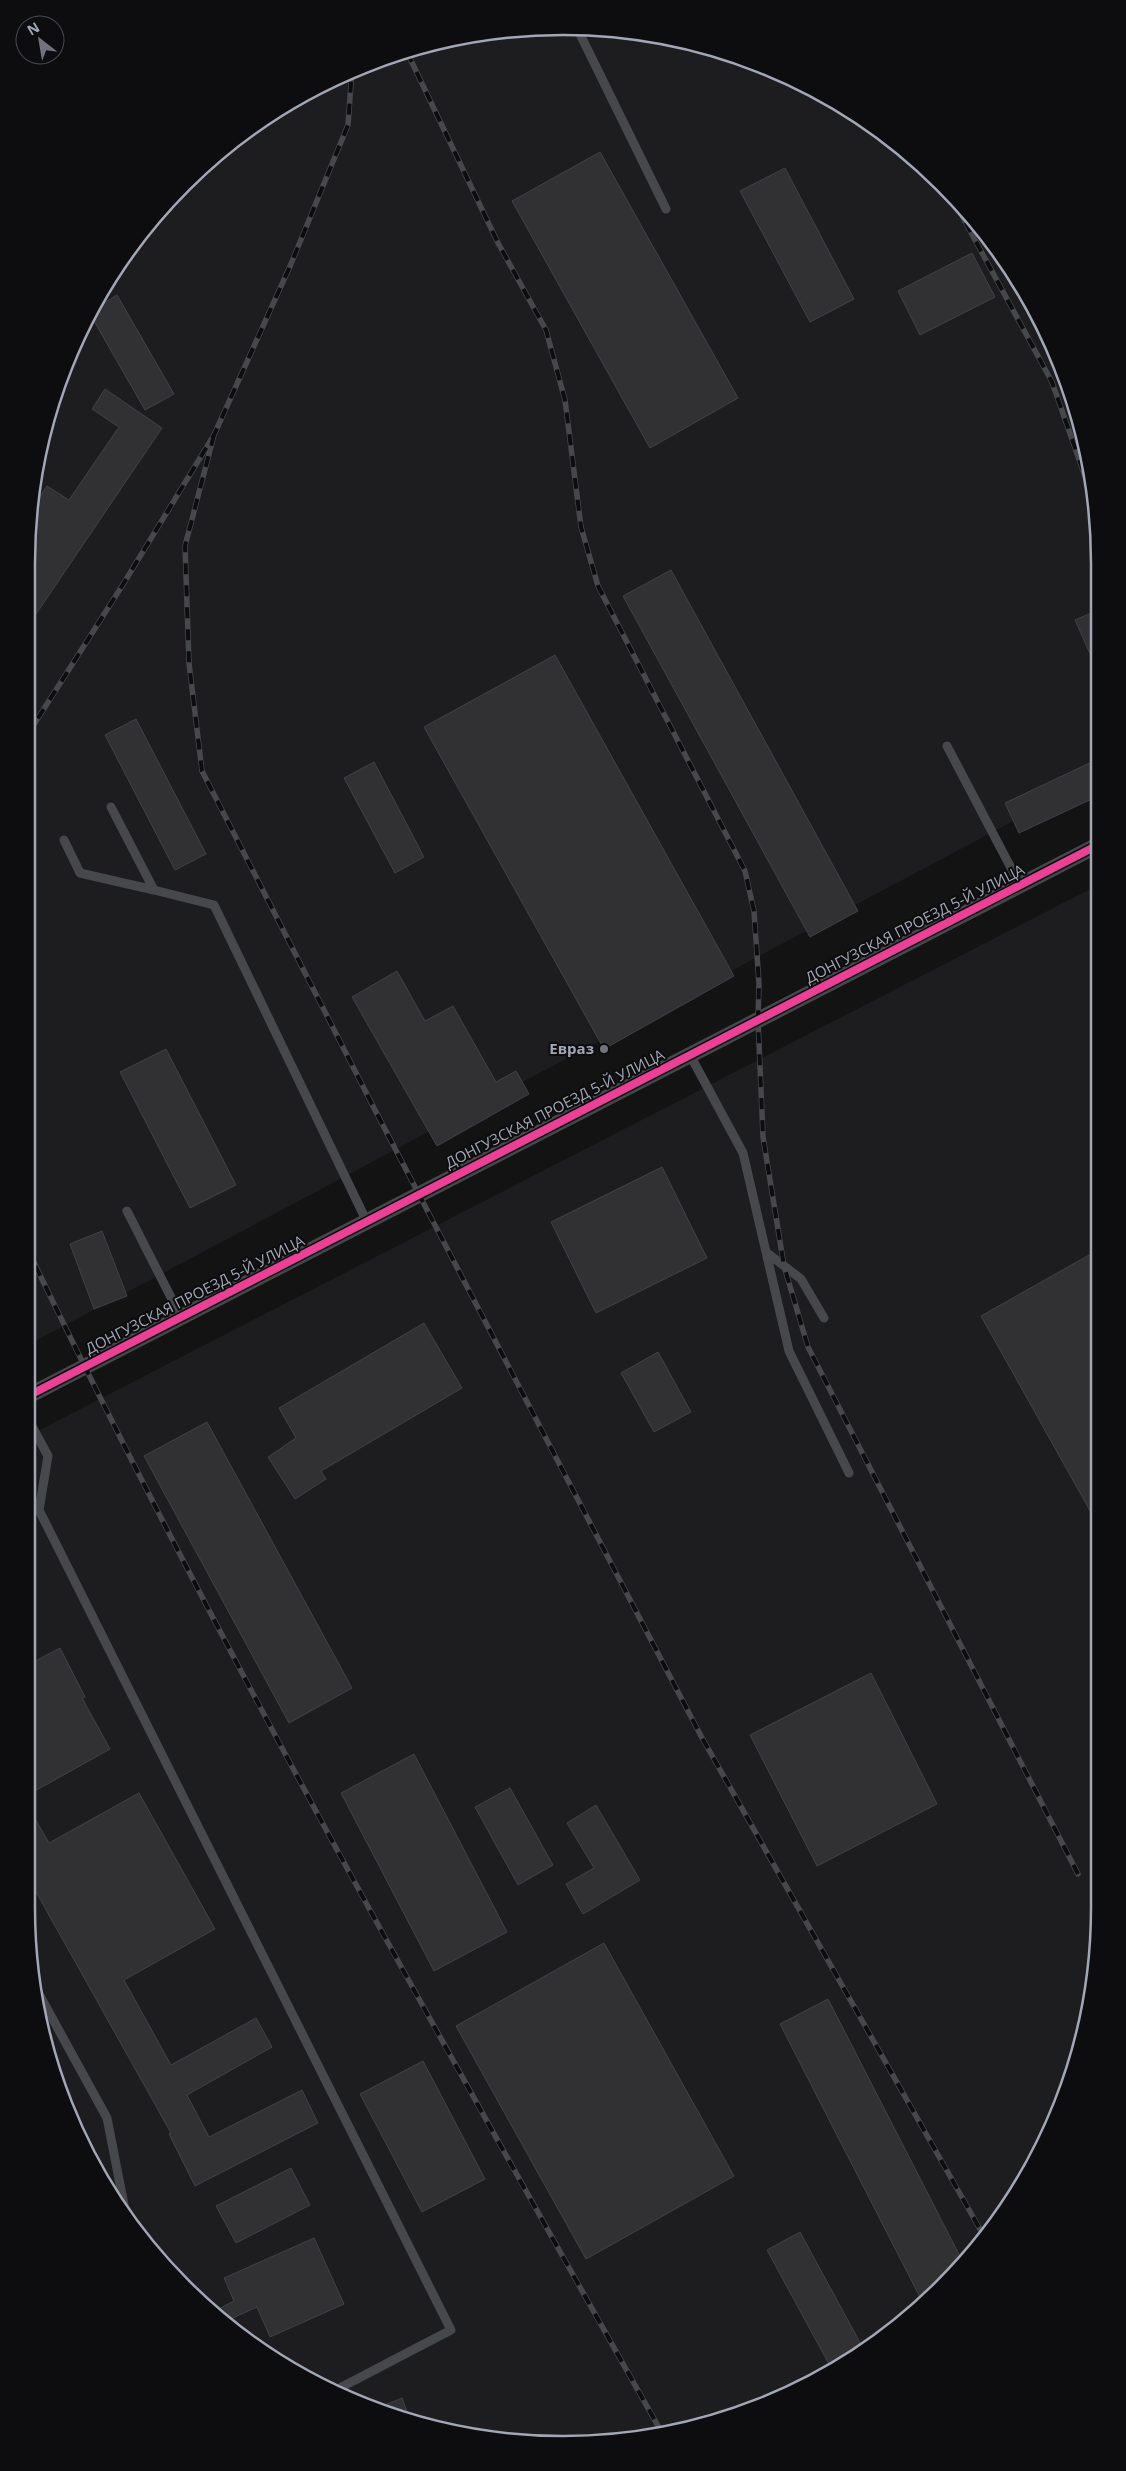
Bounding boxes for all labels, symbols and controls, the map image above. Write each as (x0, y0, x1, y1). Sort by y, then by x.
north arrow (15, 15, 65, 65)
text: N (23, 17, 43, 40)
street label: ДОНГУЗСКАЯ ПРОЕЗД 5-Й УЛИЦА (801, 859, 1028, 987)
place label: Евраз (549, 1038, 594, 1058)
marker: Евраз (598, 1043, 610, 1055)
street label: ДОНГУЗСКАЯ ПРОЕЗД 5-Й УЛИЦА (441, 1044, 668, 1172)
street label: ДОНГУЗСКАЯ ПРОЕЗД 5-Й УЛИЦА (81, 1230, 308, 1358)

